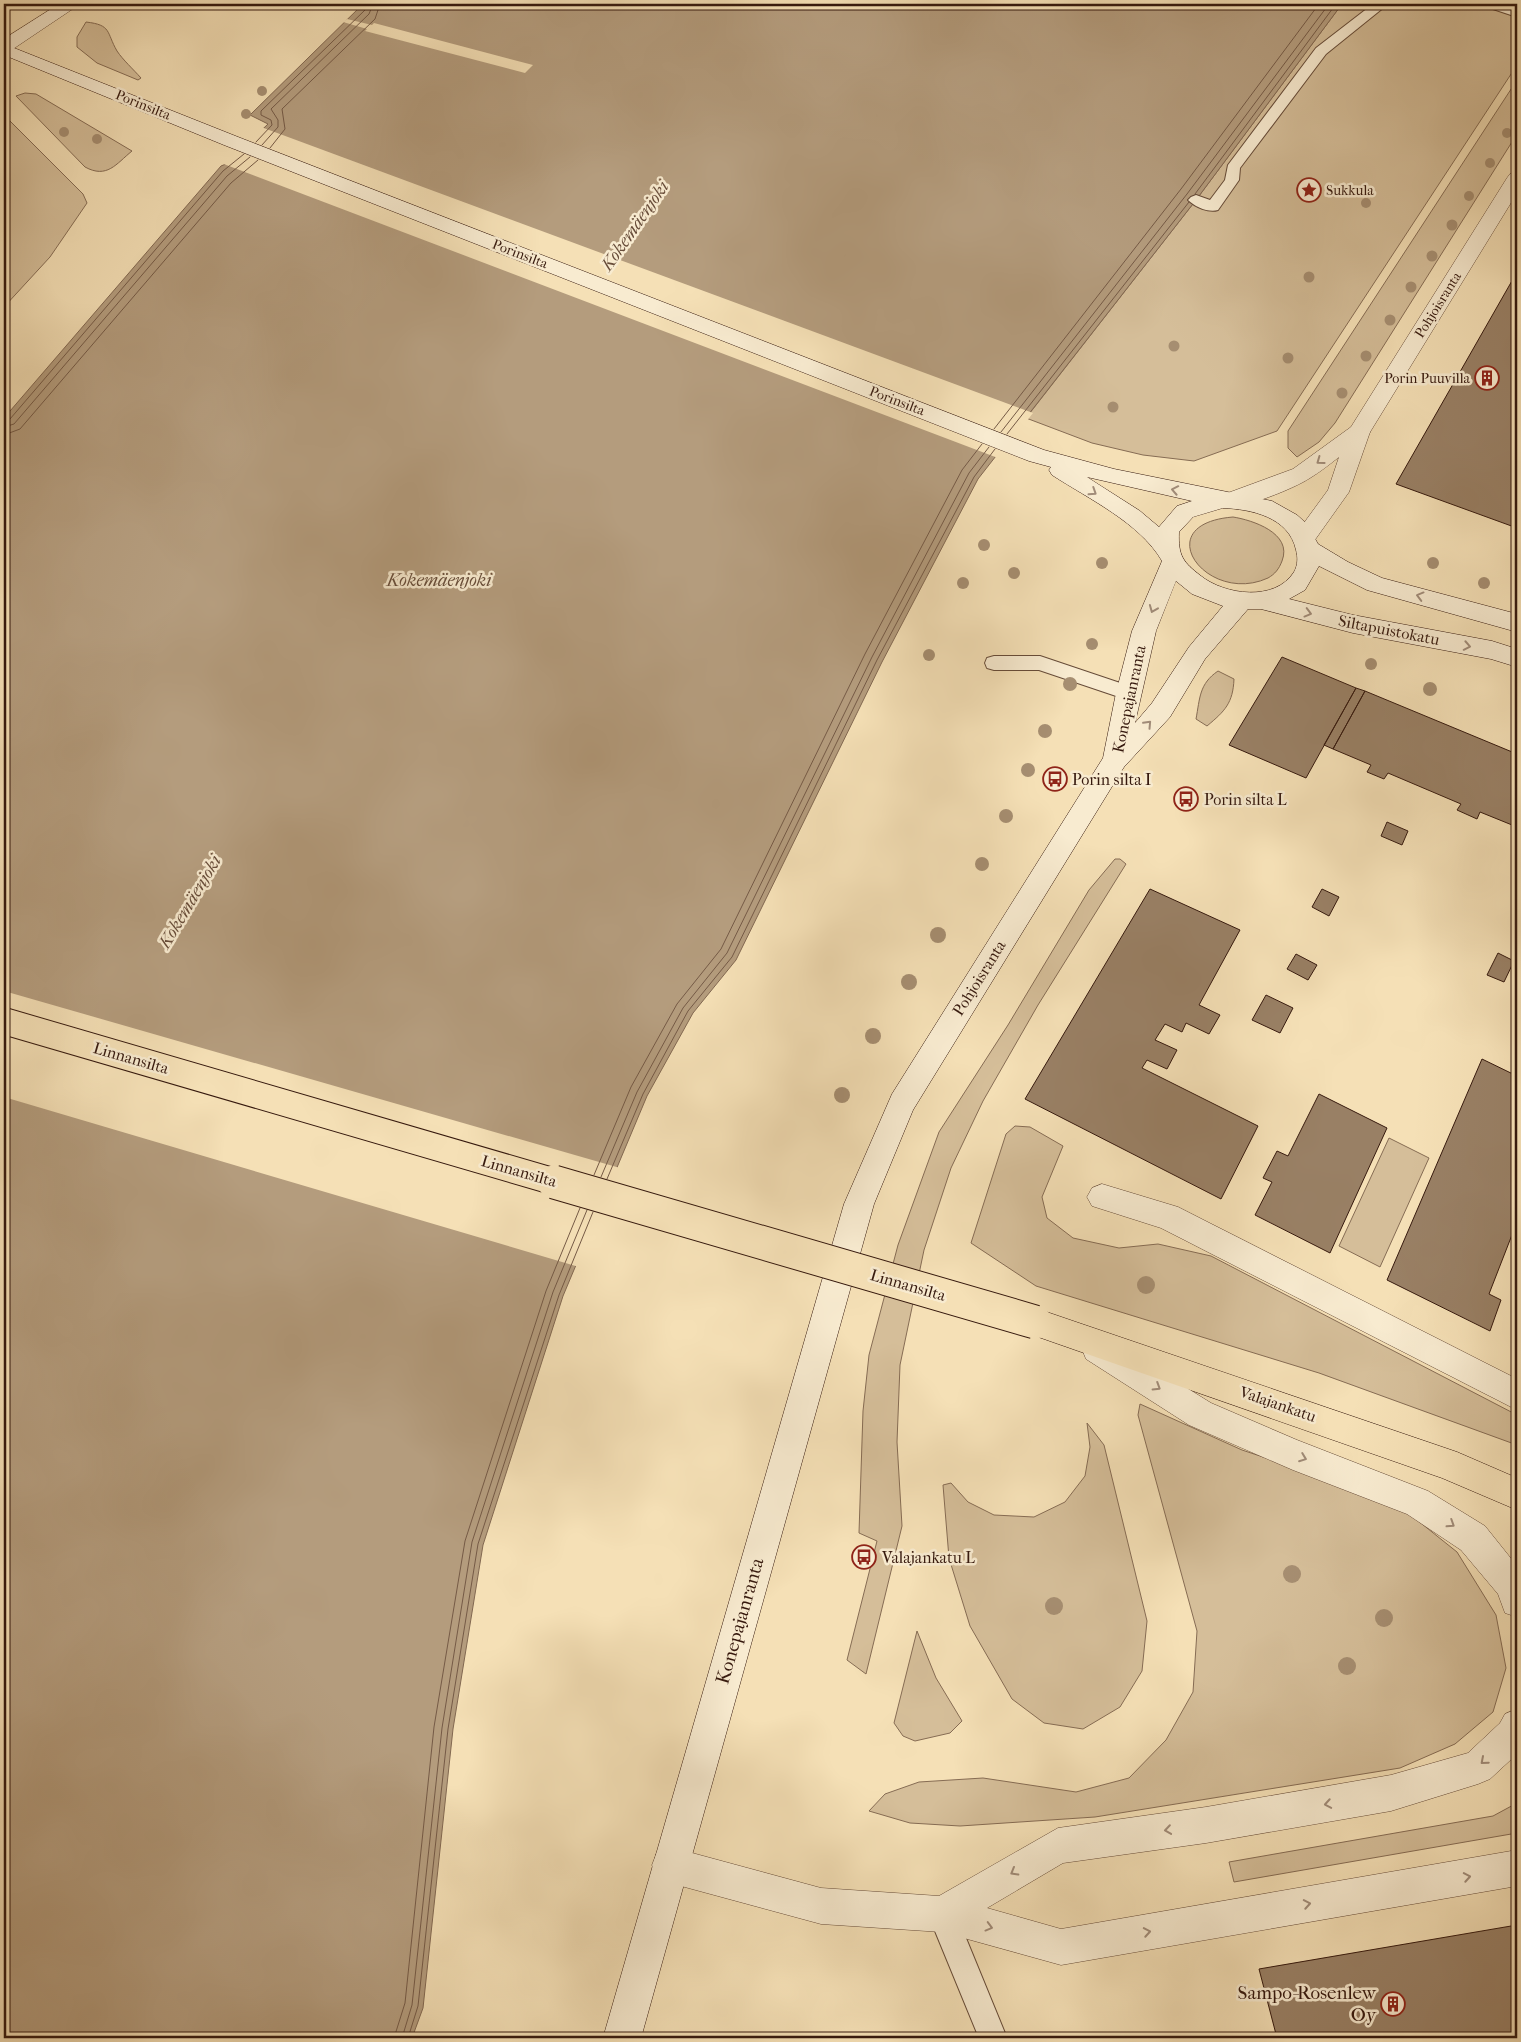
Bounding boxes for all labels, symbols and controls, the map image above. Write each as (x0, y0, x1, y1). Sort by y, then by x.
street label: Porinsilta (113, 86, 174, 124)
water label: Kokemäenjoki (595, 176, 675, 277)
place icon: Sukkula (1296, 177, 1322, 203)
place label: Sukkula (1326, 182, 1374, 199)
street label: Porinsilta (490, 236, 551, 272)
street label: Pohjoisranta (1411, 268, 1465, 341)
building icon: Porin Puuvilla (1474, 365, 1500, 391)
place label: Porin Puuvilla (1384, 370, 1471, 387)
street label: Porinsilta (867, 383, 928, 419)
one-way arrow (1316, 455, 1325, 464)
one-way arrow (1088, 485, 1097, 495)
one-way arrow (1170, 485, 1179, 496)
water label: Kokemäenjoki (385, 570, 493, 591)
one-way arrow (1415, 591, 1424, 602)
one-way arrow (1149, 604, 1159, 613)
one-way arrow (1303, 608, 1311, 618)
street label: Siltapuistokatu (1337, 611, 1441, 649)
one-way arrow (1462, 640, 1471, 650)
street label: Konepajanranta (1108, 643, 1150, 755)
one-way arrow (1142, 721, 1151, 730)
bus stop icon: Porin silta I (1042, 766, 1068, 792)
place label: Porin silta I (1072, 770, 1151, 789)
bus stop icon: Porin silta L (1173, 786, 1199, 812)
place label: Porin silta L (1204, 790, 1287, 809)
water label: Kokemäenjoki (153, 850, 227, 954)
street label: Pohjoisranta (948, 936, 1010, 1019)
street label: Linnansilta (91, 1038, 172, 1078)
street label: Linnansilta (479, 1151, 560, 1191)
street label: Linnansilta (868, 1265, 949, 1305)
one-way arrow (1152, 1381, 1161, 1391)
street label: Valajankatu (1236, 1382, 1319, 1426)
one-way arrow (1298, 1452, 1307, 1462)
one-way arrow (1445, 1518, 1455, 1527)
bus stop icon: Valajankatu L (851, 1544, 877, 1570)
place label: Valajankatu L (881, 1548, 975, 1567)
street label: Konepajanranta (711, 1555, 769, 1687)
one-way arrow (1480, 1755, 1489, 1764)
one-way arrow (1324, 1799, 1333, 1809)
one-way arrow (1164, 1825, 1172, 1835)
one-way arrow (1010, 1866, 1019, 1876)
one-way arrow (1463, 1872, 1472, 1882)
one-way arrow (1303, 1900, 1312, 1910)
one-way arrow (984, 1921, 993, 1932)
one-way arrow (1143, 1927, 1152, 1937)
place label: Sampo-Rosenlew Oy (1238, 1982, 1377, 2026)
building icon: Sampo-Rosenlew Oy (1380, 1991, 1406, 2017)

